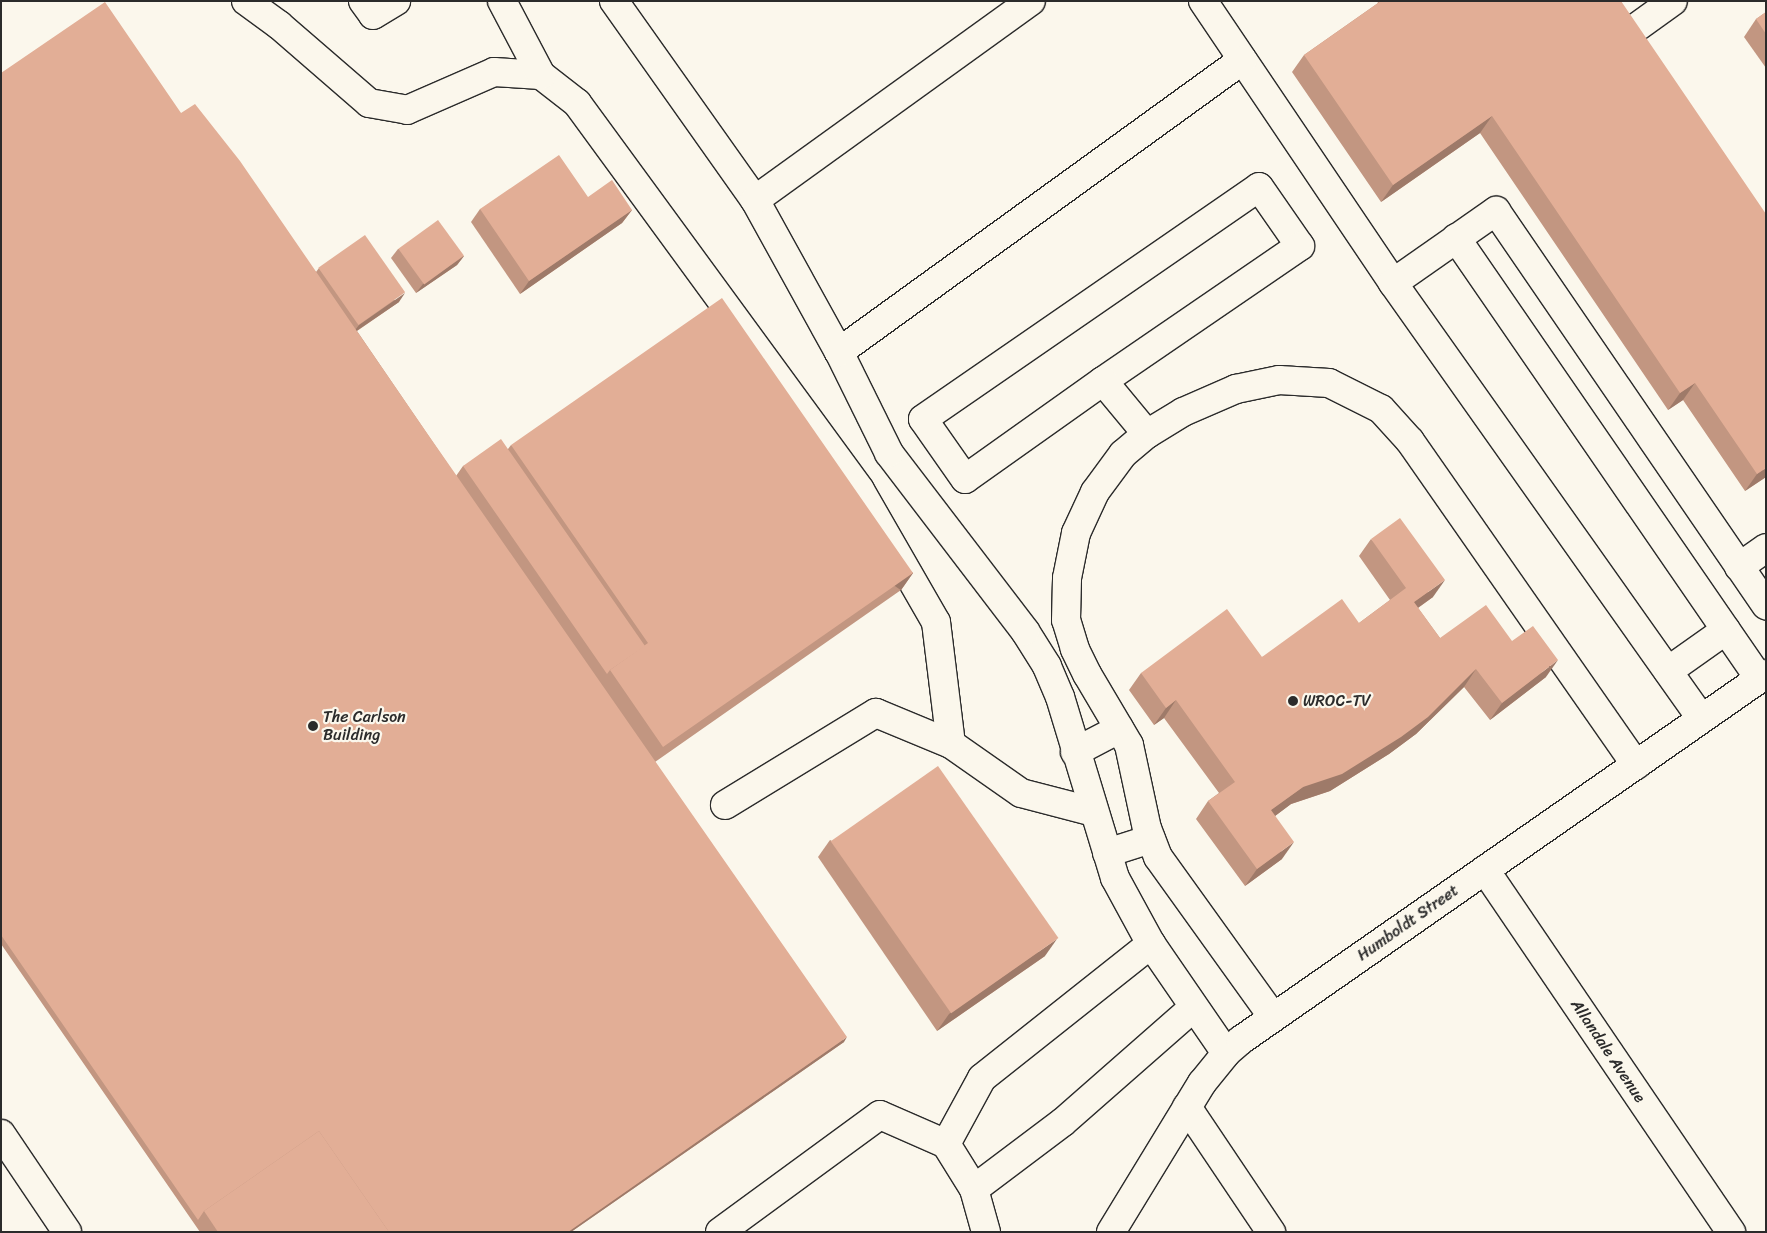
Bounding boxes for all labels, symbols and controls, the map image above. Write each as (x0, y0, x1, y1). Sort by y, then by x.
place label: WROC-TV (1303, 691, 1371, 711)
marker: WROC-TV (1287, 695, 1299, 707)
place label: The Carlson Building (323, 707, 405, 745)
marker: The Carlson Building (307, 720, 319, 732)
street label: Humboldt Street (1354, 881, 1462, 965)
street label: Allandale Avenue (1566, 996, 1650, 1106)

